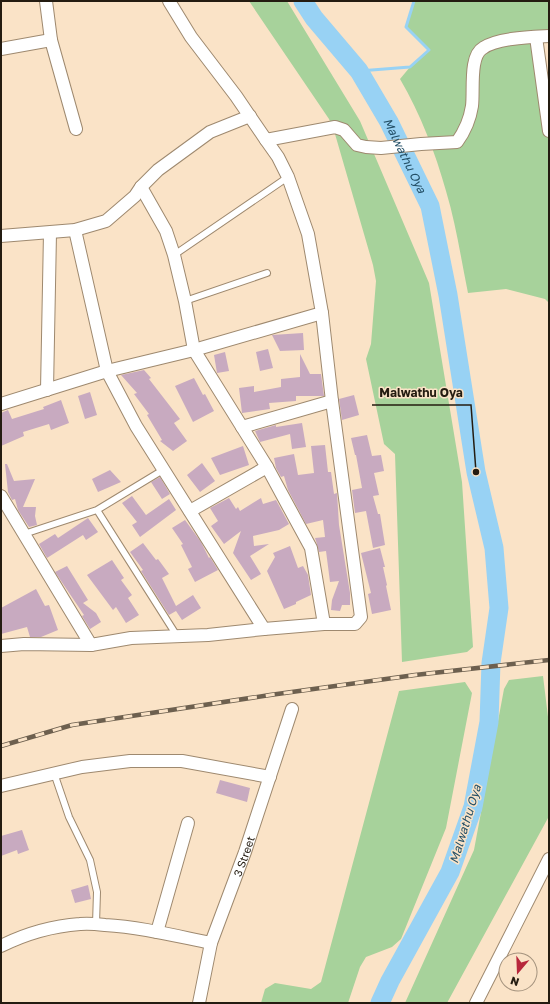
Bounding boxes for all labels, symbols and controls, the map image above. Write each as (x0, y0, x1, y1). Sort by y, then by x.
water label: Malwathu Oya (381, 115, 430, 196)
callout: Malwathu Oya (372, 381, 471, 405)
text: Malwathu Oya (379, 385, 463, 400)
water label: Malwathu Oya (446, 782, 484, 865)
street label: 3 Street (230, 834, 256, 878)
north arrow (498, 952, 538, 992)
text: N (509, 974, 521, 989)

